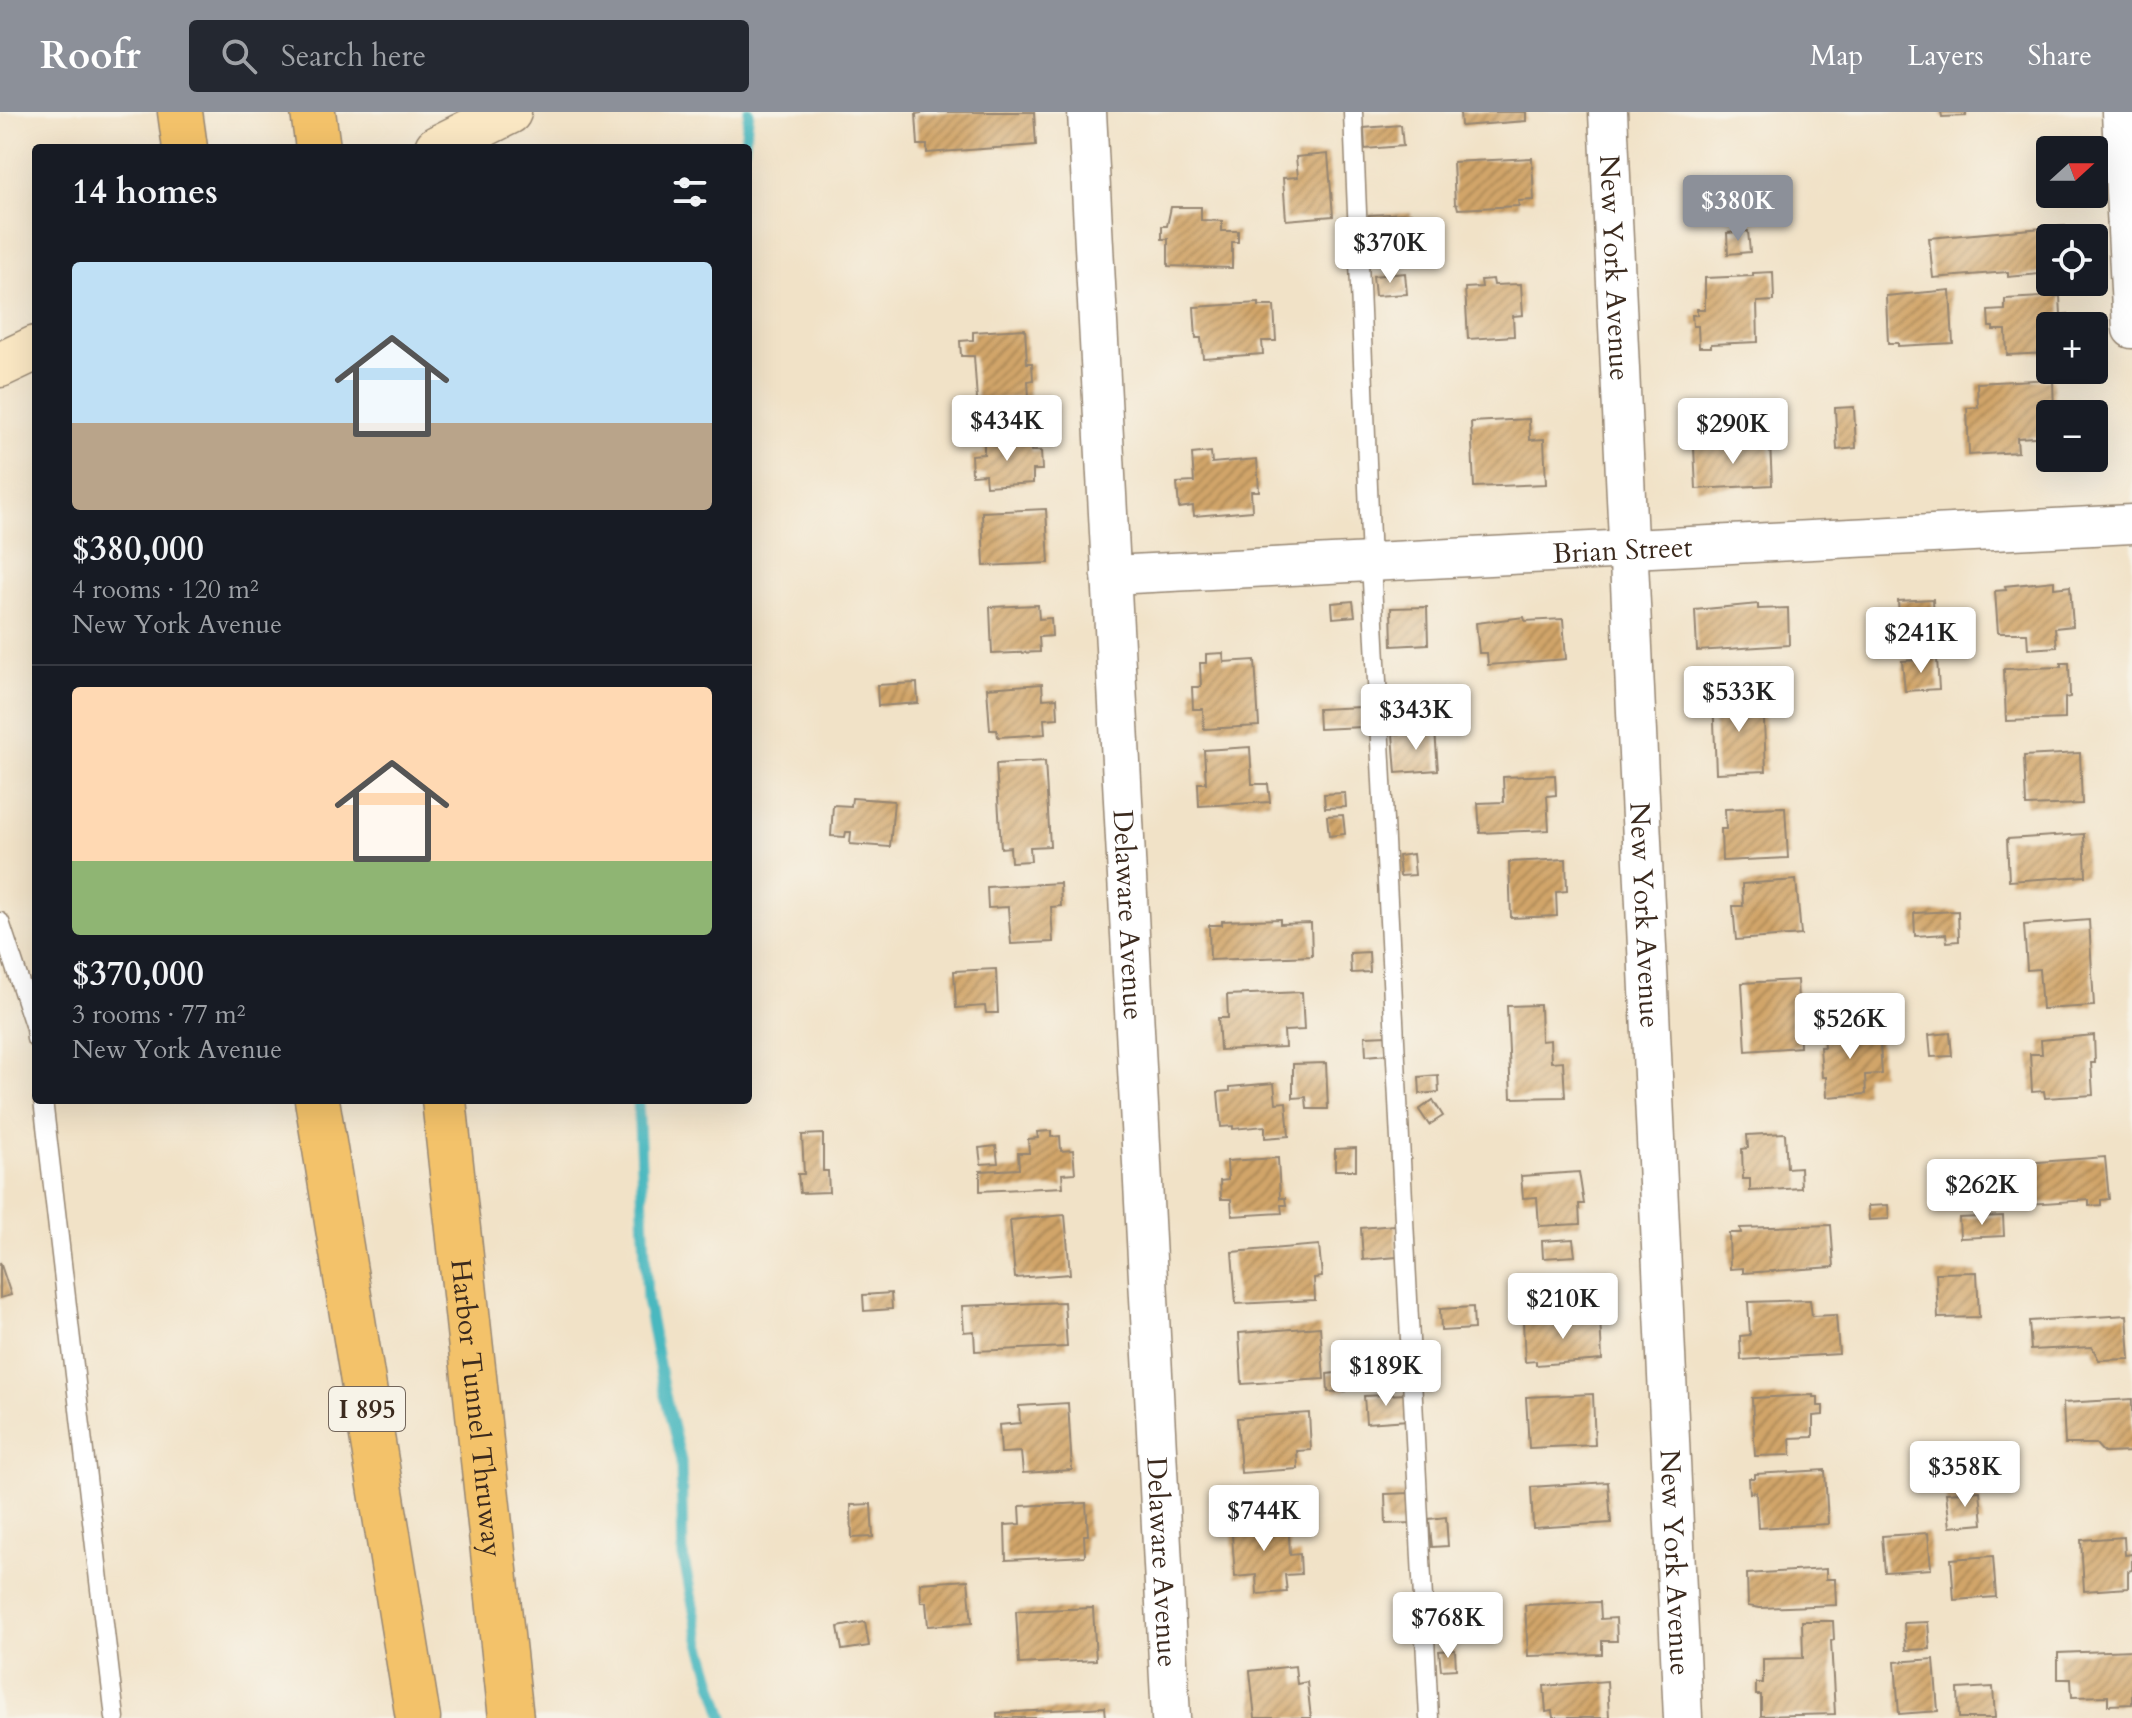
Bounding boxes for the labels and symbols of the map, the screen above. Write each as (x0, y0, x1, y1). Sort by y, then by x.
north arrow (2036, 136, 2108, 208)
street label: New York Avenue (1590, 154, 1639, 382)
pin: $380K (1682, 175, 1794, 243)
pin: $370K (1334, 217, 1446, 285)
pin: $434K (951, 395, 1063, 463)
pin: $290K (1677, 398, 1789, 466)
street label: Brian Street (1552, 528, 1693, 573)
pin: $241K (1865, 607, 1977, 675)
pin: $533K (1683, 666, 1795, 734)
pin: $343K (1360, 684, 1472, 752)
street label: New York Avenue (1620, 801, 1669, 1029)
street label: Delaware Avenue (1104, 809, 1152, 1021)
pin: $526K (1794, 993, 1906, 1061)
pin: $262K (1926, 1159, 2038, 1227)
street label: Harbor Tunnel Thruway (441, 1257, 511, 1560)
pin: $210K (1507, 1273, 1619, 1341)
pin: $189K (1330, 1340, 1442, 1408)
road number: I 895 (329, 1387, 405, 1431)
pin: $358K (1909, 1441, 2021, 1509)
street label: New York Avenue (1650, 1449, 1699, 1676)
street label: Delaware Avenue (1137, 1456, 1186, 1668)
pin: $744K (1208, 1485, 1320, 1553)
pin: $768K (1392, 1592, 1504, 1660)

